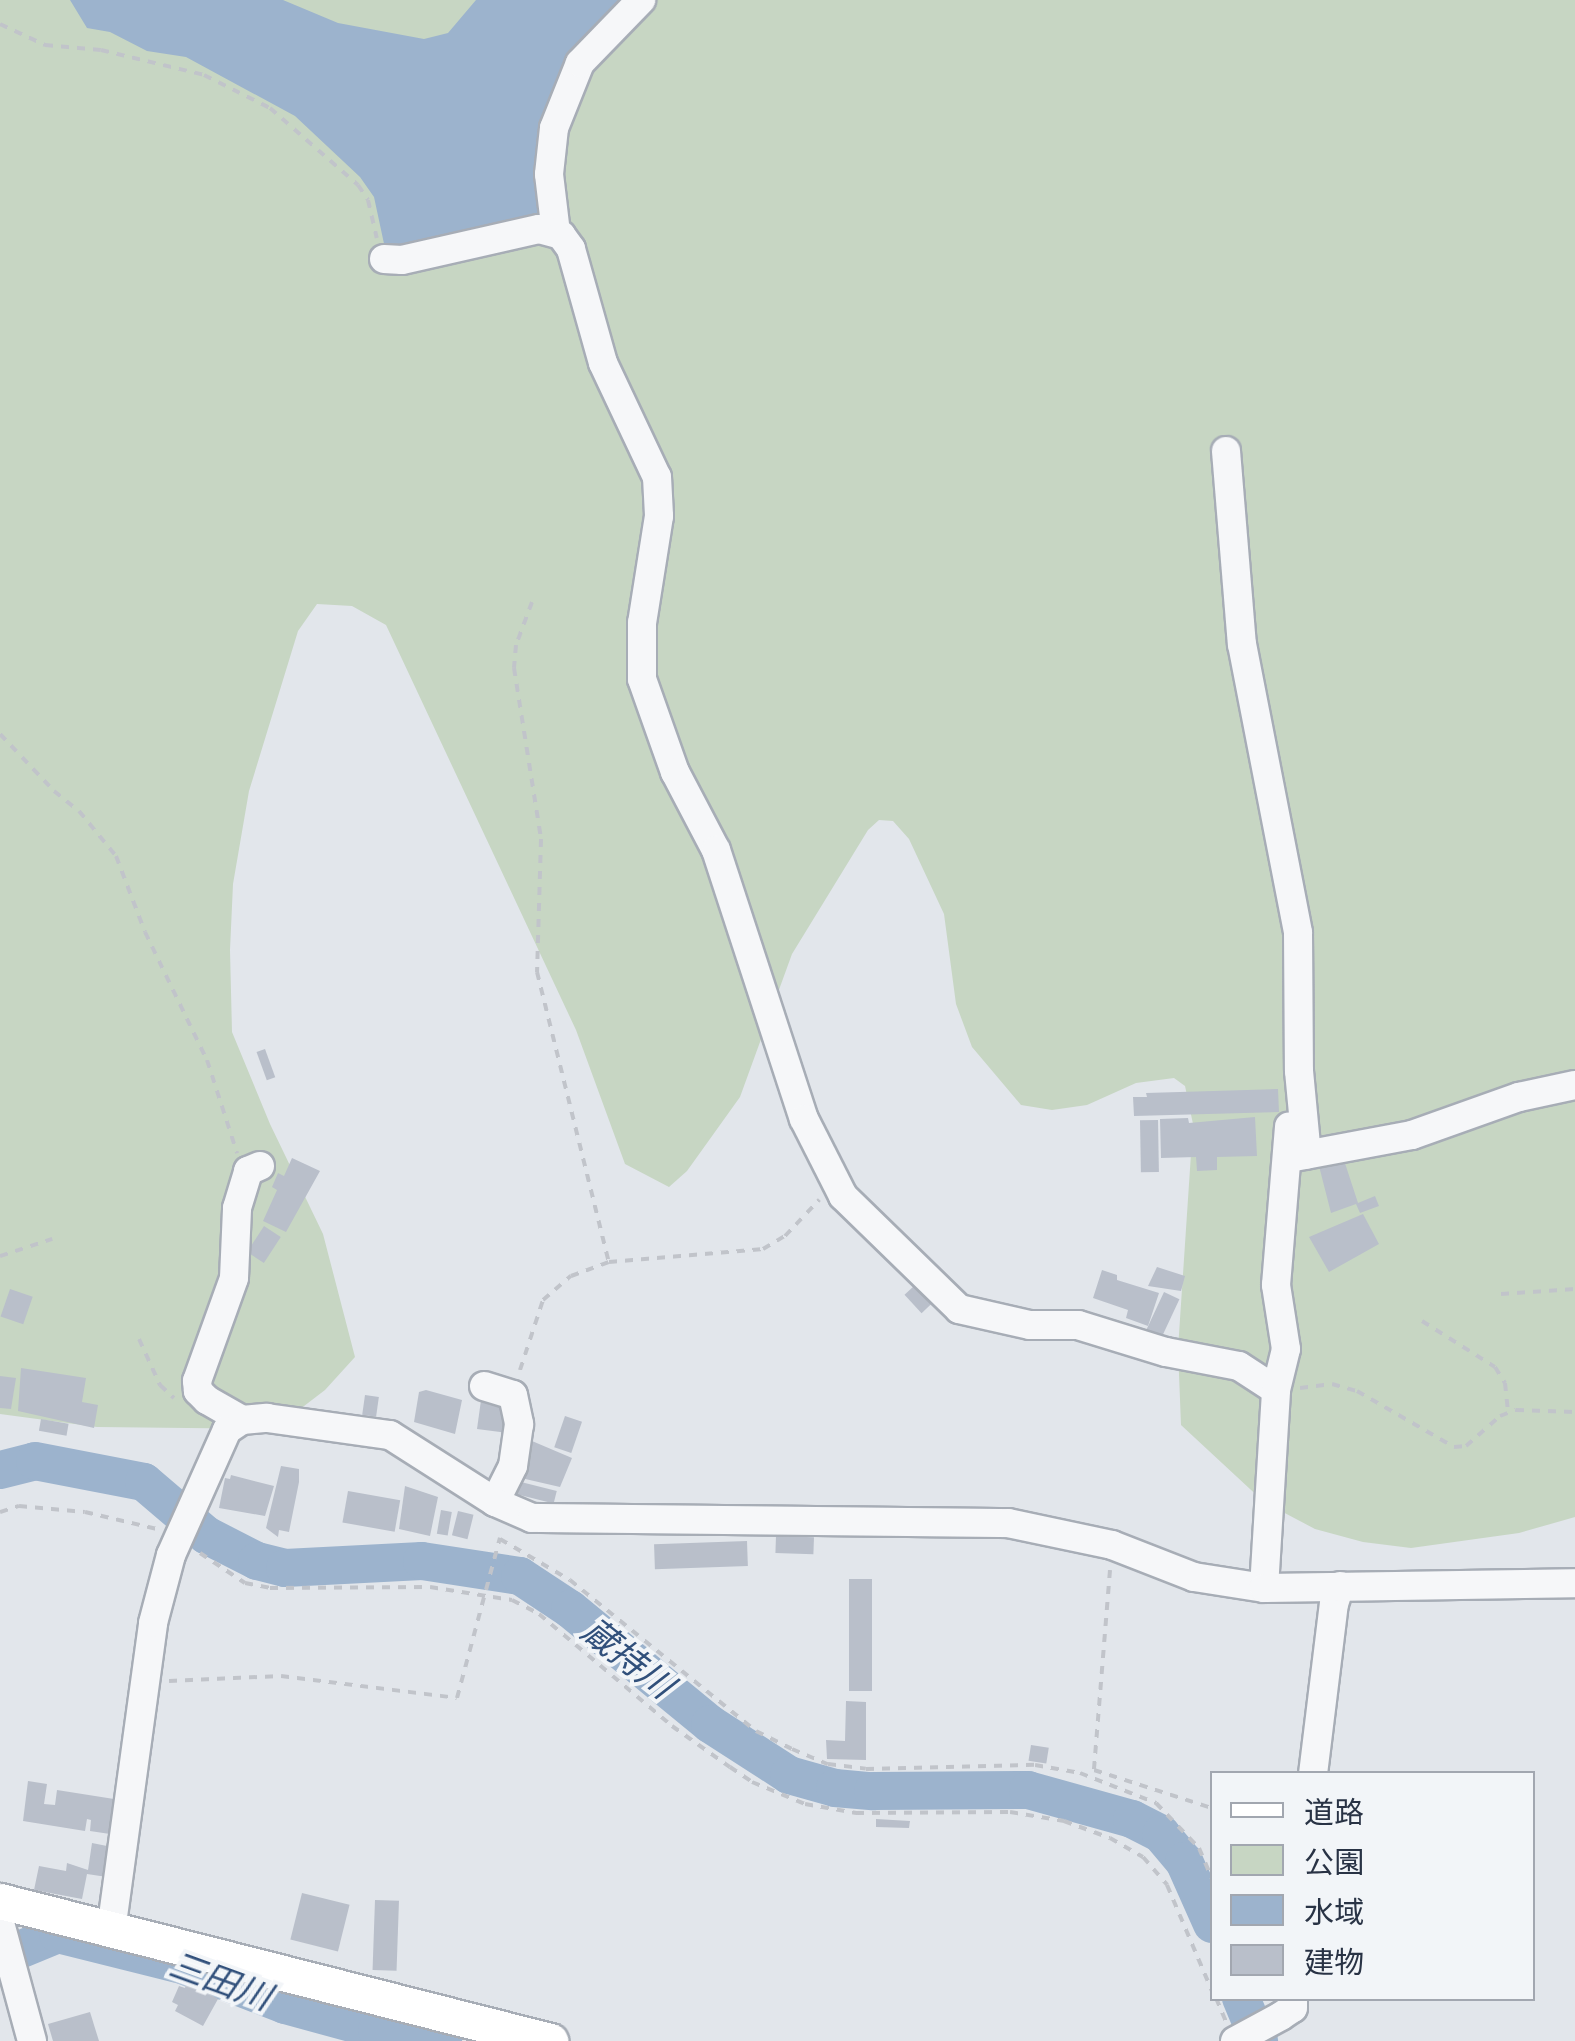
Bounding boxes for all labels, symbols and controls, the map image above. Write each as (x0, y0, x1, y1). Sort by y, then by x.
water label: 蔵持川 (573, 1610, 681, 1708)
legend (1210, 1771, 1535, 2001)
text: 道路 (1304, 1795, 1364, 1831)
text: 公園 (1304, 1845, 1364, 1881)
text: 水域 (1304, 1895, 1364, 1931)
water label: 三田川 (163, 1944, 277, 2020)
text: 建物 (1304, 1945, 1364, 1981)

